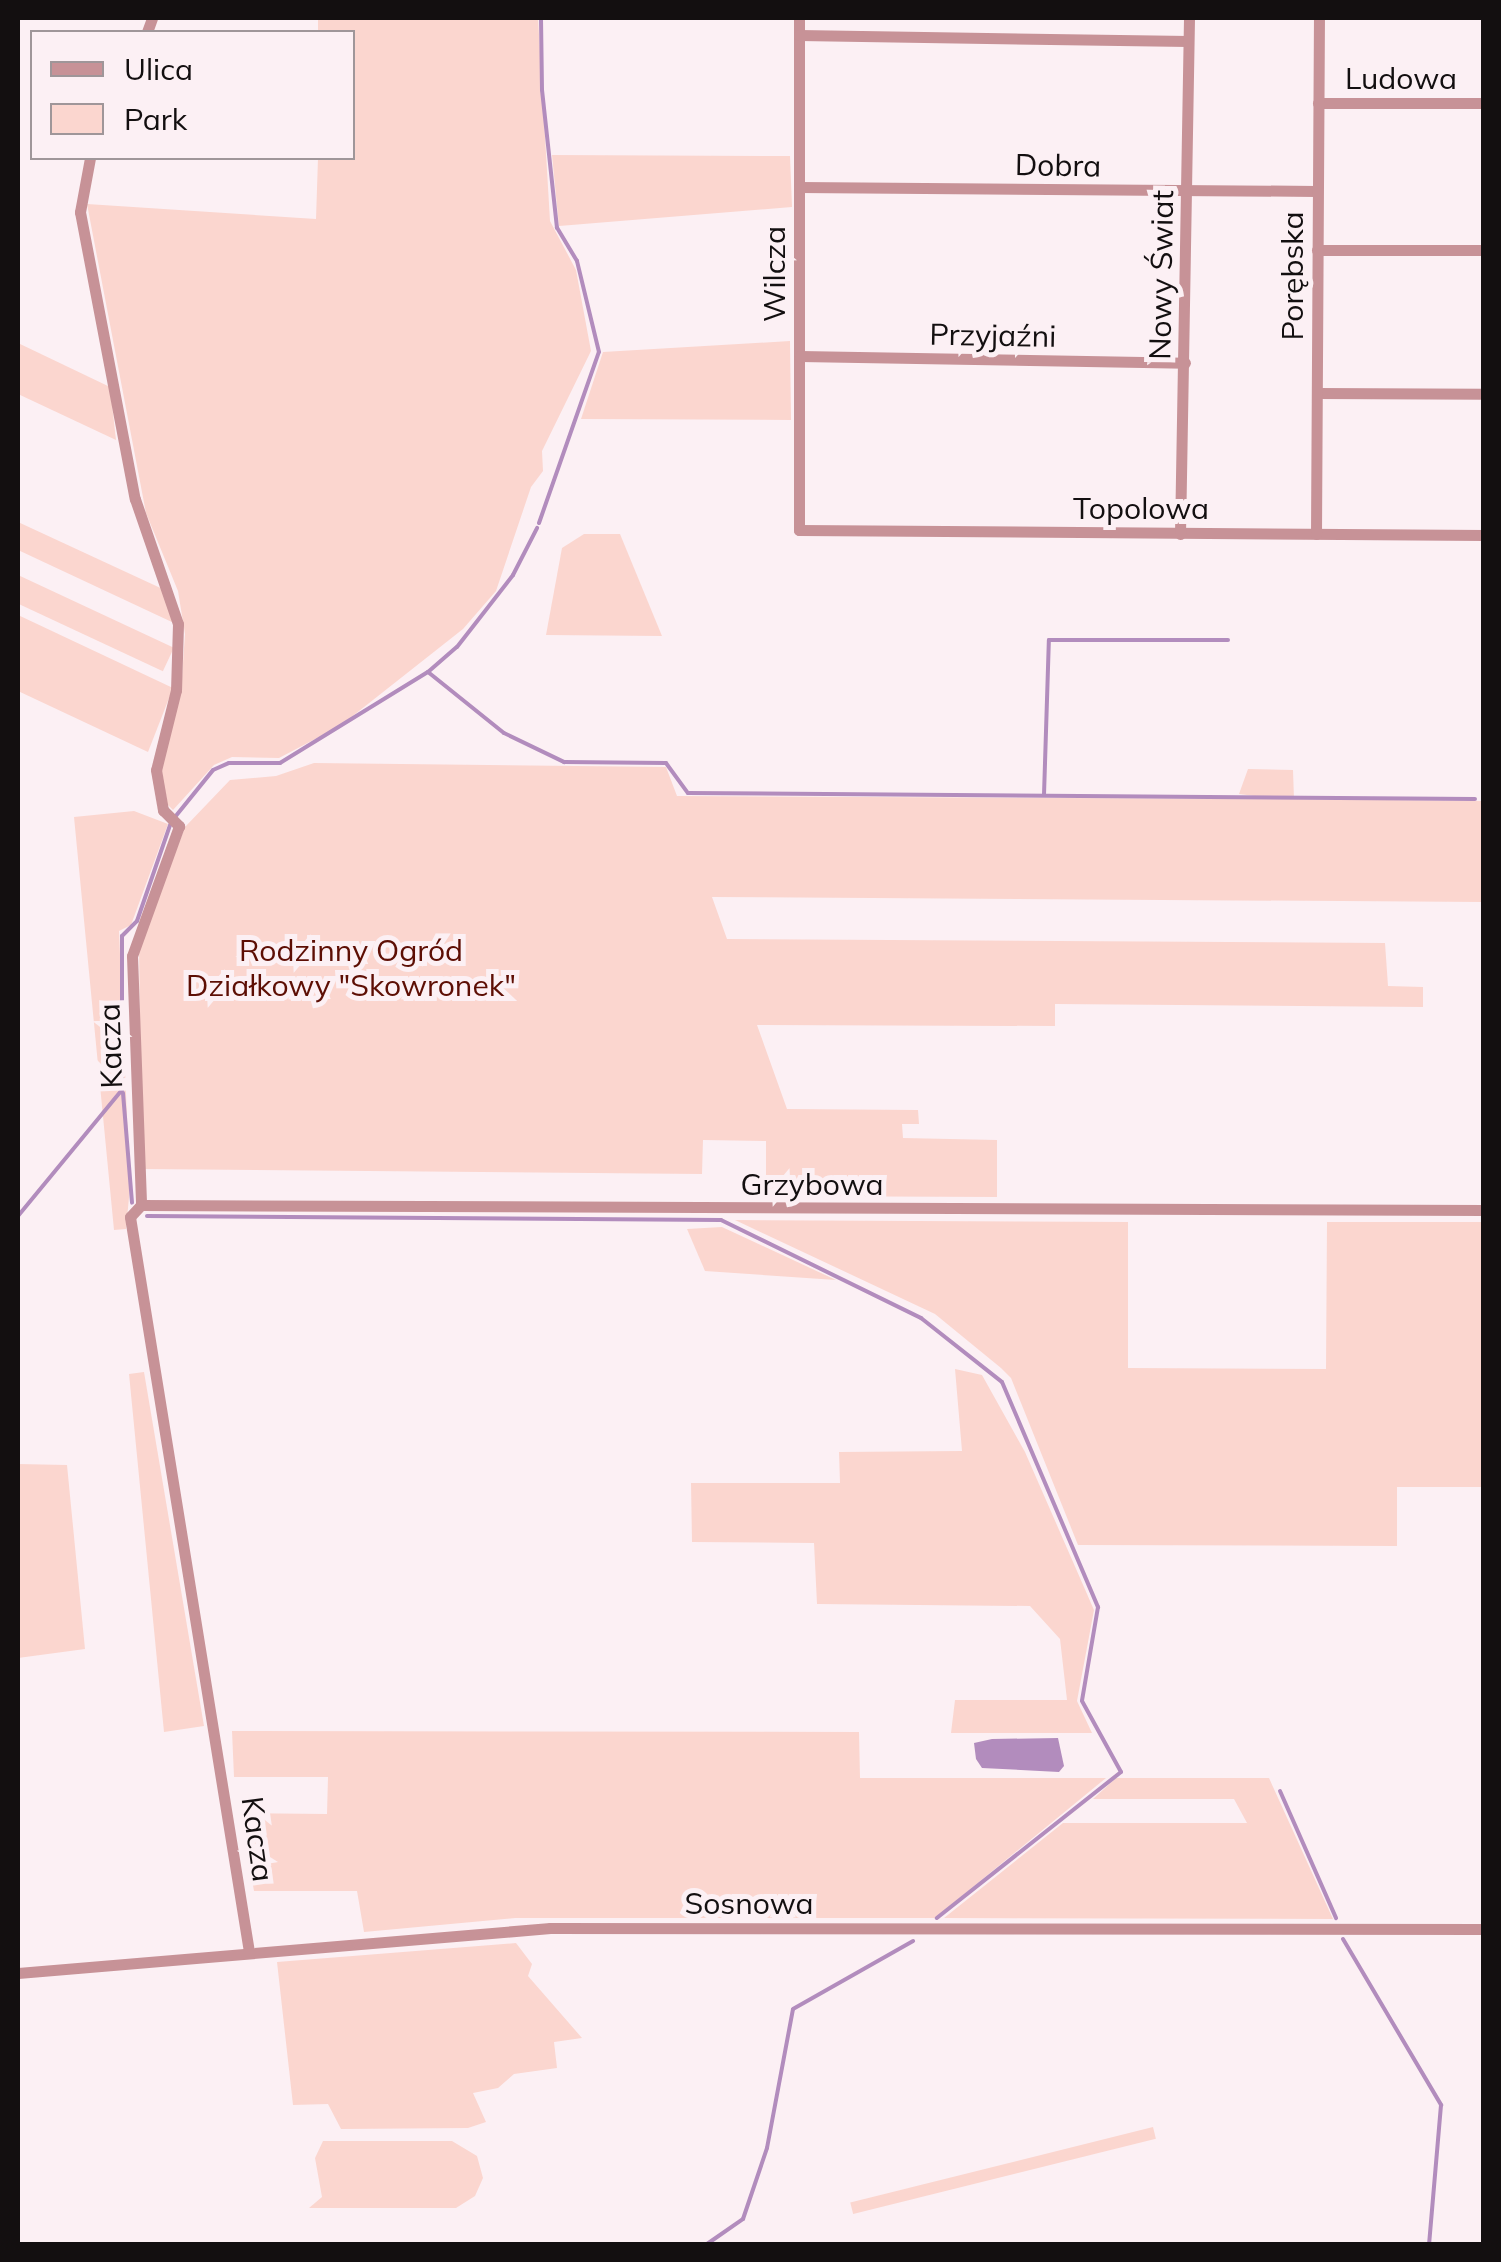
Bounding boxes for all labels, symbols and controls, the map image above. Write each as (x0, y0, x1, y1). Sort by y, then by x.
legend (30, 30, 355, 160)
text: Ulica (124, 50, 193, 88)
street label: Ludowa (1345, 60, 1457, 96)
text: Park (124, 100, 187, 138)
street label: Dobra (1015, 146, 1101, 184)
street label: Nowy Świat (1142, 190, 1180, 360)
street label: Porębska (1274, 211, 1310, 341)
street label: Wilcza (756, 226, 792, 322)
street label: Przyjaźni (929, 316, 1057, 354)
street label: Topolowa (1073, 490, 1209, 526)
park label: Rodzinny Ogród Działkowy "Skowronek" (186, 932, 516, 1002)
street label: Kacza (91, 1003, 129, 1089)
street label: Grzybowa (741, 1166, 883, 1202)
street label: Kacza (234, 1794, 282, 1884)
street label: Sosnowa (685, 1885, 813, 1921)

